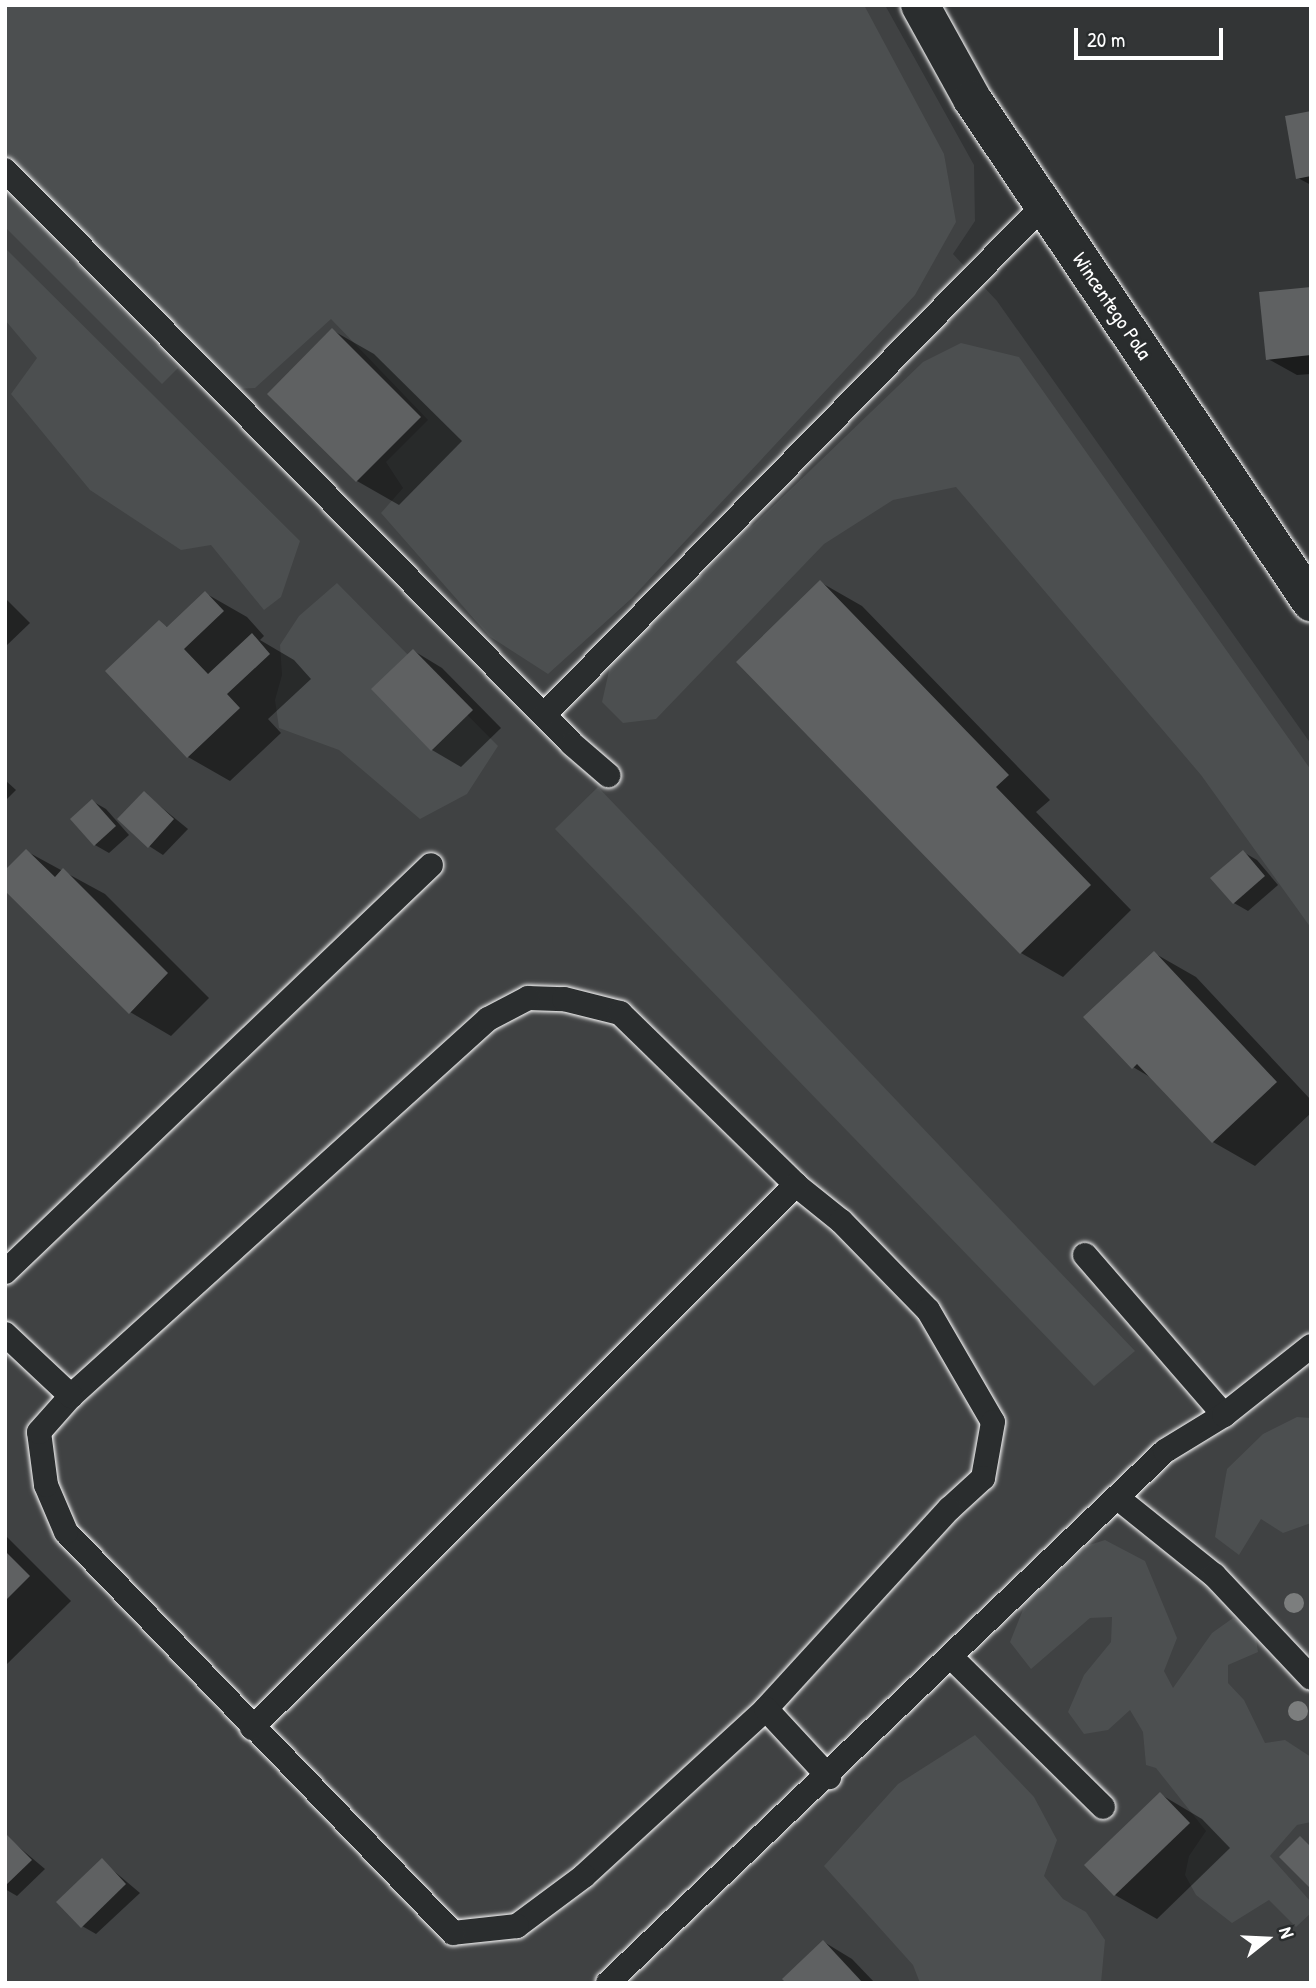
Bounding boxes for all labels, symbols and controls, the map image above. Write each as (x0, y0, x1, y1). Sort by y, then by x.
scale bar (1078, 14, 1227, 58)
text: 20 m (1087, 25, 1125, 54)
street label: Wincentego Pola (1067, 248, 1157, 364)
north arrow (1232, 1904, 1302, 1974)
text: N (1273, 1924, 1301, 1941)

